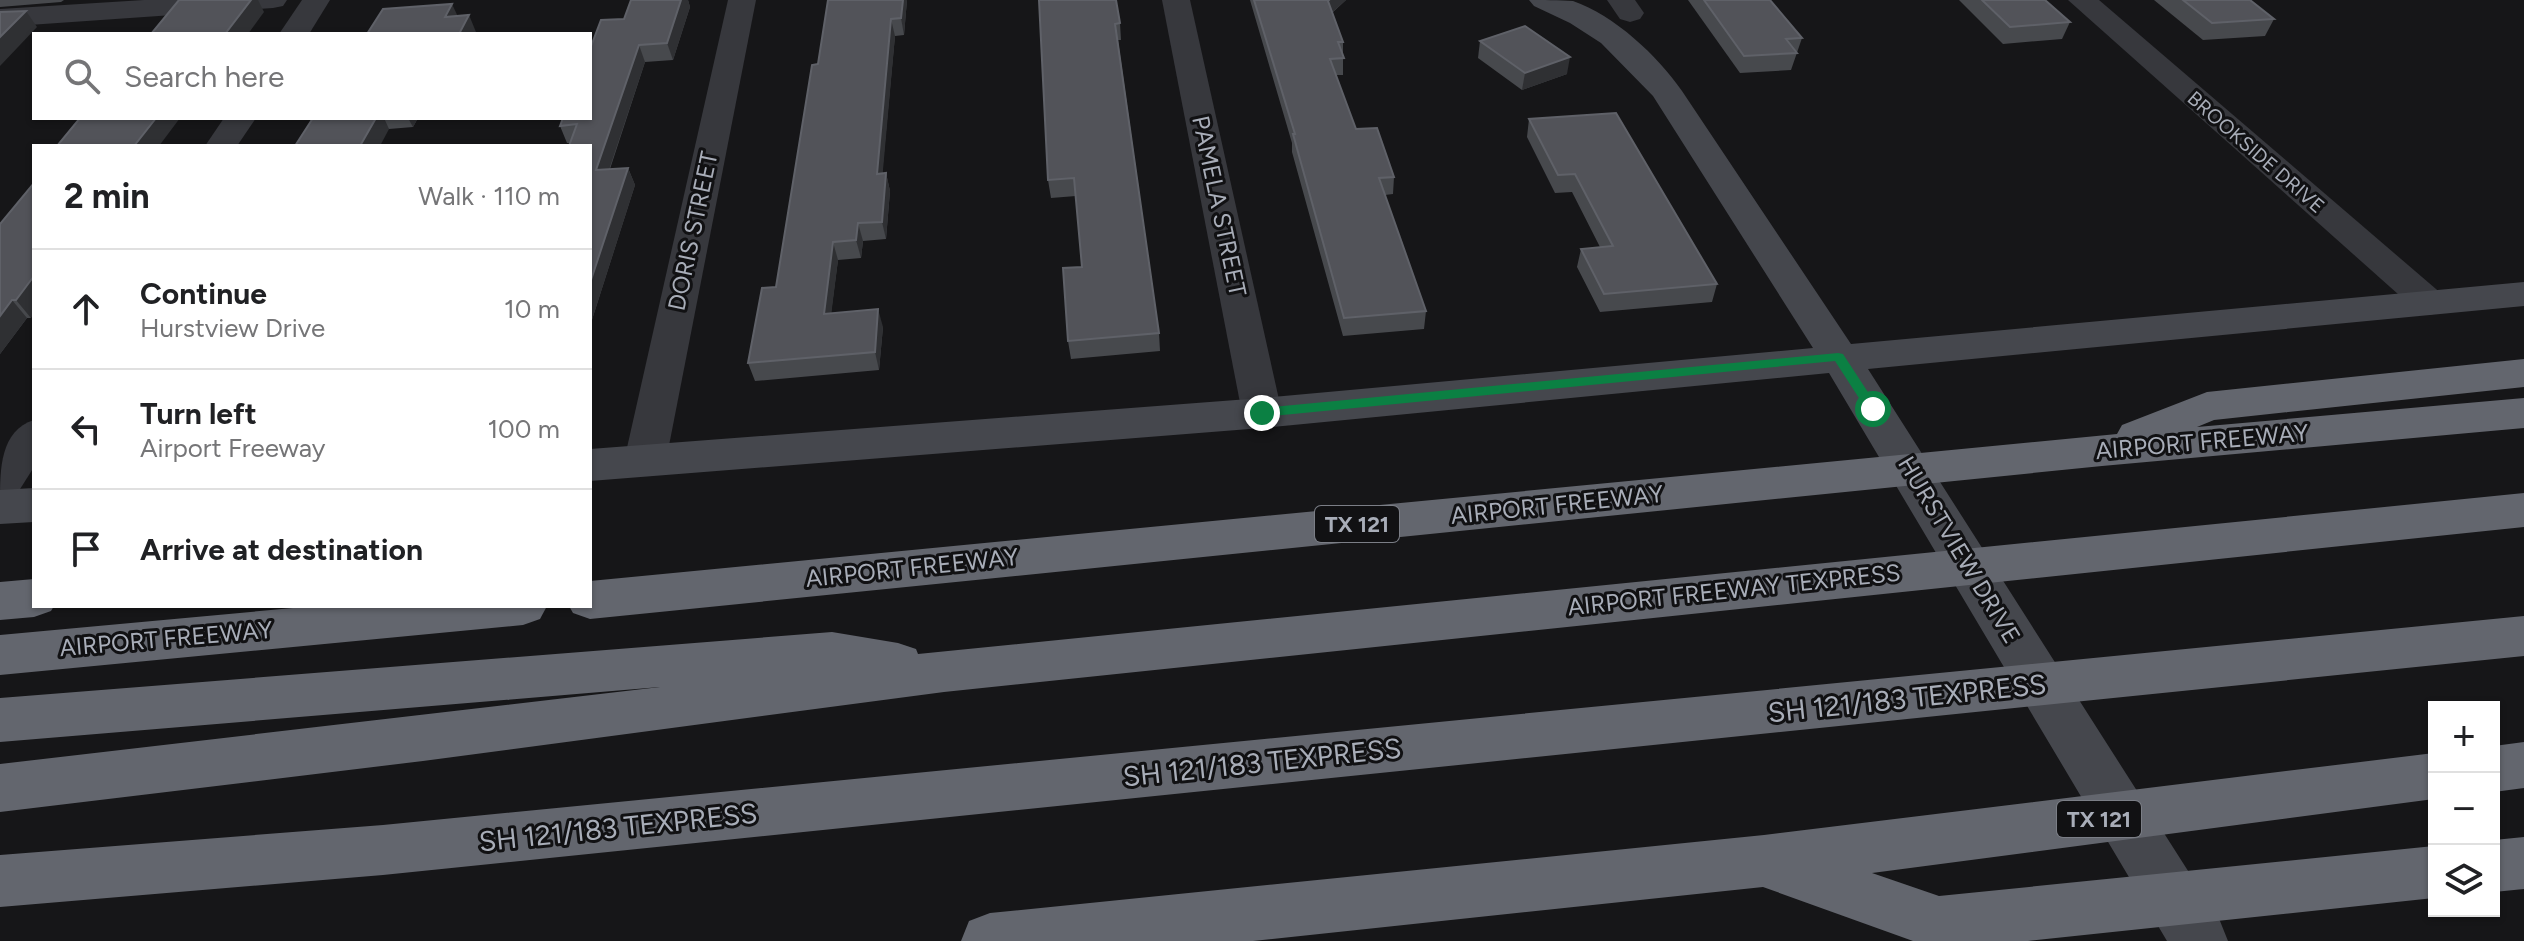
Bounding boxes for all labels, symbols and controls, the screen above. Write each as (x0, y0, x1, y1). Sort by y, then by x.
search box (32, 32, 592, 120)
icon: search (60, 54, 104, 98)
text: Search here (124, 58, 284, 95)
street label: BROOKSIDE DRIVE (2183, 86, 2329, 218)
street label: PAMELA STREET (1186, 113, 1253, 299)
street label: DORIS STREET (661, 149, 724, 313)
text: 2 min (64, 176, 150, 217)
text: Walk · 110 m (418, 180, 560, 212)
text: Continue (140, 275, 267, 312)
icon: ahead (64, 287, 108, 331)
text: 10 m (504, 293, 560, 325)
text: Hurstview Drive (140, 312, 325, 344)
route start (1855, 391, 1891, 427)
text: Turn left (140, 395, 257, 432)
route end (1244, 395, 1280, 431)
icon: left (64, 407, 108, 451)
text: 100 m (487, 413, 560, 445)
street label: AIRPORT FREEWAY (2094, 418, 2310, 465)
text: Airport Freeway (140, 432, 325, 464)
street label: HURSTVIEW DRIVE (1892, 451, 2027, 649)
street label: AIRPORT FREEWAY (1449, 479, 1665, 530)
road number: TX 121 (1315, 506, 1399, 542)
icon: arrive (64, 527, 108, 571)
text: Arrive at destination (140, 531, 423, 568)
street label: AIRPORT FREEWAY (804, 542, 1020, 593)
street label: AIRPORT FREEWAY TEXPRESS (1566, 558, 1902, 621)
street label: AIRPORT FREEWAY (58, 615, 274, 662)
street label: SH 121/183 TEXPRESS (1766, 666, 2048, 730)
map controls (2428, 701, 2500, 917)
button: + (2428, 701, 2500, 773)
street label: SH 121/183 TEXPRESS (1121, 730, 1403, 794)
button: − (2428, 773, 2500, 845)
street label: SH 121/183 TEXPRESS (477, 795, 759, 859)
road number: TX 121 (2057, 801, 2141, 837)
button: layers (2428, 845, 2500, 917)

